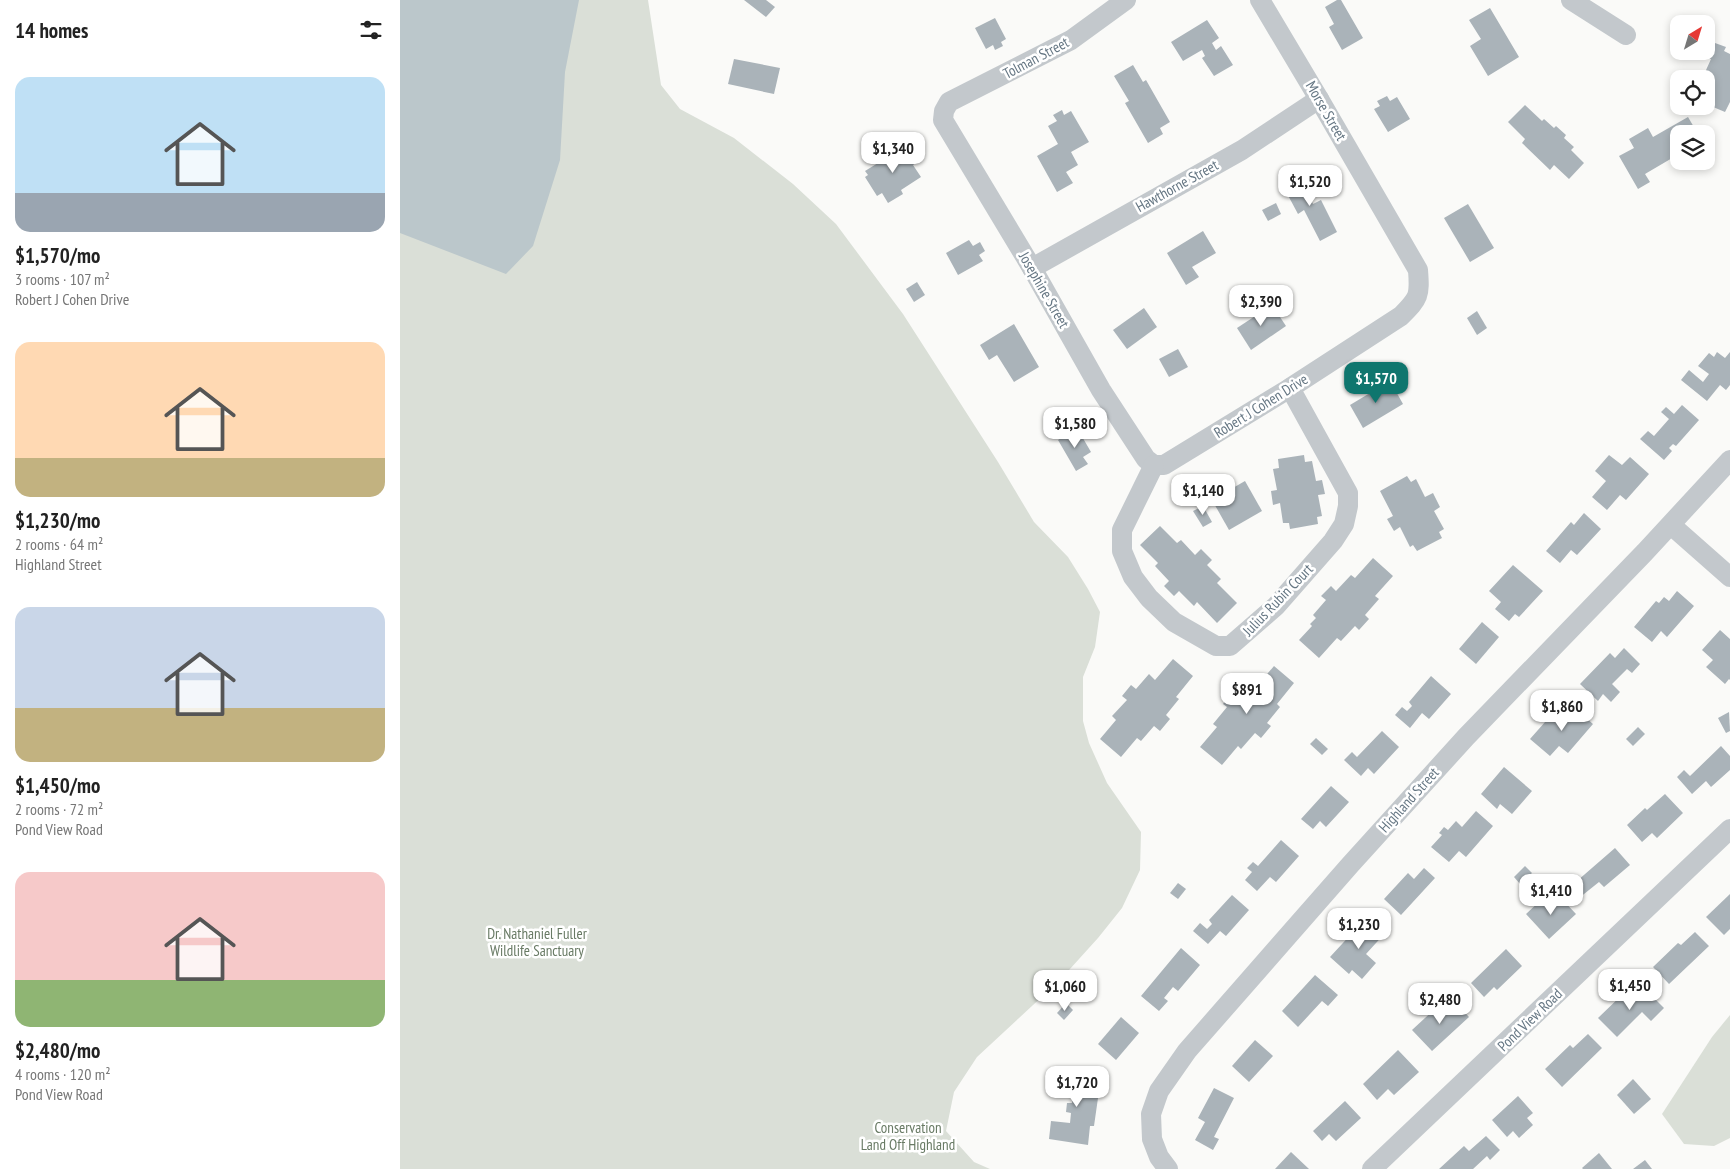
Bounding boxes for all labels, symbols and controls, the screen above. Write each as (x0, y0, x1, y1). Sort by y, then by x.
north arrow (1670, 15, 1715, 60)
map controls (1670, 15, 1715, 170)
icon: filters (357, 16, 385, 44)
text: 14 homes (15, 17, 88, 44)
street label: Tolman Street (1000, 32, 1072, 83)
button: locate (1670, 70, 1715, 115)
street label: Morse Street (1302, 78, 1351, 144)
icon: home (155, 109, 245, 199)
button: layers (1670, 125, 1715, 170)
pin: $1,340 (852, 132, 934, 174)
text: $1,340 (872, 138, 914, 158)
street label: Hawthorne Street (1132, 155, 1221, 216)
pin: $1,520 (1269, 164, 1351, 207)
text: $1,520 (1289, 171, 1331, 191)
text: $1,570/mo (15, 242, 100, 269)
street label: Josephine Street (1015, 247, 1074, 331)
text: 3 rooms · 107 m² (15, 269, 110, 289)
pin: $2,390 (1220, 284, 1302, 327)
text: Robert J Cohen Drive (15, 289, 129, 309)
text: $2,390 (1240, 291, 1282, 311)
pin: $1,570 (1335, 362, 1417, 404)
text: $1,570 (1355, 368, 1397, 388)
street label: Robert J Cohen Drive (1210, 369, 1311, 442)
icon: home (155, 374, 245, 464)
pin: $1,580 (1034, 406, 1116, 449)
text: $1,580 (1054, 413, 1096, 433)
pin: $1,140 (1162, 474, 1244, 516)
text: $1,140 (1182, 480, 1224, 500)
text: $1,230/mo (15, 507, 100, 534)
text: 2 rooms · 64 m² (15, 534, 103, 554)
text: Highland Street (15, 554, 102, 574)
street label: Julius Rubin Court (1238, 560, 1317, 640)
icon: home (155, 639, 245, 729)
pin: $891 (1217, 672, 1277, 715)
text: $891 (1232, 679, 1262, 699)
pin: $1,860 (1521, 690, 1603, 732)
text: $1,860 (1541, 696, 1583, 716)
street label: Highland Street (1374, 763, 1443, 836)
text: $1,450/mo (15, 772, 100, 799)
text: 2 rooms · 72 m² (15, 799, 103, 819)
text: Pond View Road (15, 819, 103, 839)
pin: $1,410 (1510, 874, 1592, 916)
text: $1,410 (1530, 880, 1572, 900)
icon: home (155, 904, 245, 994)
pin: $1,230 (1318, 908, 1400, 950)
text: $1,230 (1338, 914, 1380, 934)
park label: Dr. Nathaniel Fuller Wildlife Sanctuary (487, 924, 588, 960)
pin: $1,450 (1589, 968, 1671, 1011)
pin: $1,060 (1024, 970, 1106, 1012)
text: $1,450 (1609, 975, 1651, 995)
text: $1,060 (1044, 976, 1086, 996)
pin: $2,480 (1399, 982, 1481, 1025)
street label: Pond View Road (1493, 984, 1566, 1055)
text: $2,480 (1419, 989, 1461, 1009)
text: $2,480/mo (15, 1037, 100, 1064)
text: 4 rooms · 120 m² (15, 1064, 111, 1084)
pin: $1,720 (1036, 1066, 1118, 1108)
text: $1,720 (1056, 1072, 1098, 1092)
text: Pond View Road (15, 1084, 103, 1104)
park label: Conservation Land Off Highland (861, 1118, 955, 1154)

